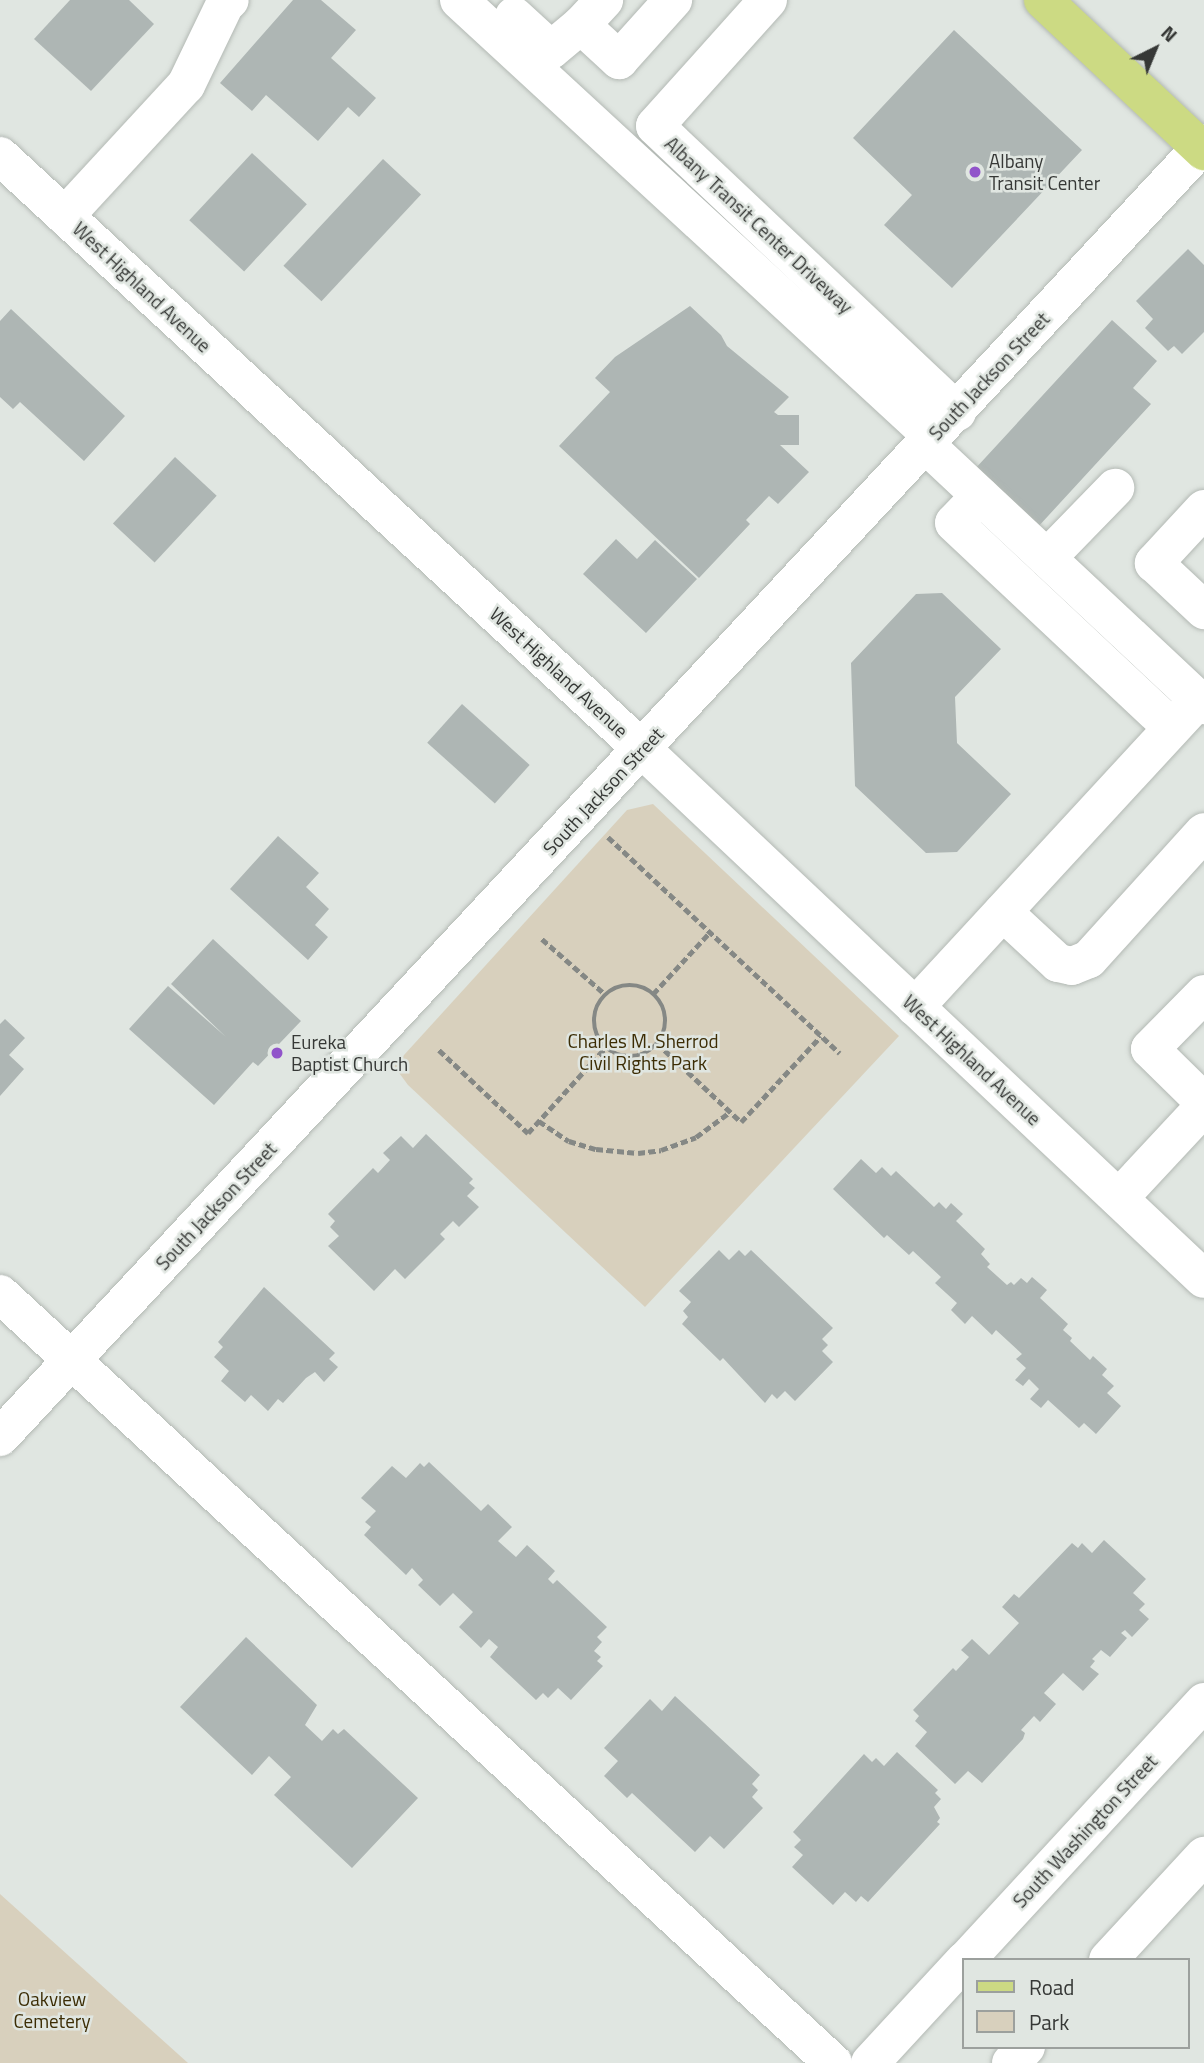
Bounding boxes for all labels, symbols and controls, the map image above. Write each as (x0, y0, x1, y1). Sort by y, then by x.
north arrow (1120, 14, 1190, 84)
text: N (1155, 18, 1184, 48)
street label: Albany Transit Center Driveway (660, 132, 858, 318)
place label: Albany Transit Center (989, 150, 1100, 194)
marker: Albany Transit Center (967, 164, 983, 180)
street label: West Highland Avenue (68, 217, 216, 357)
street label: South Jackson Street (924, 307, 1054, 445)
street label: West Highland Avenue (485, 602, 633, 742)
street label: South Jackson Street (538, 722, 668, 860)
street label: West Highland Avenue (898, 990, 1046, 1130)
park label: Charles M. Sherrod Civil Rights Park (567, 1030, 719, 1074)
place label: Eureka Baptist Church (291, 1031, 408, 1075)
marker: Eureka Baptist Church (269, 1045, 285, 1061)
street label: South Jackson Street (151, 1137, 281, 1275)
street label: South Washington Street (1008, 1750, 1162, 1912)
legend (962, 1958, 1190, 2049)
text: Road (1029, 1971, 1074, 2003)
park label: Oakview Cemetery (13, 1988, 91, 2032)
text: Park (1029, 2006, 1069, 2038)

